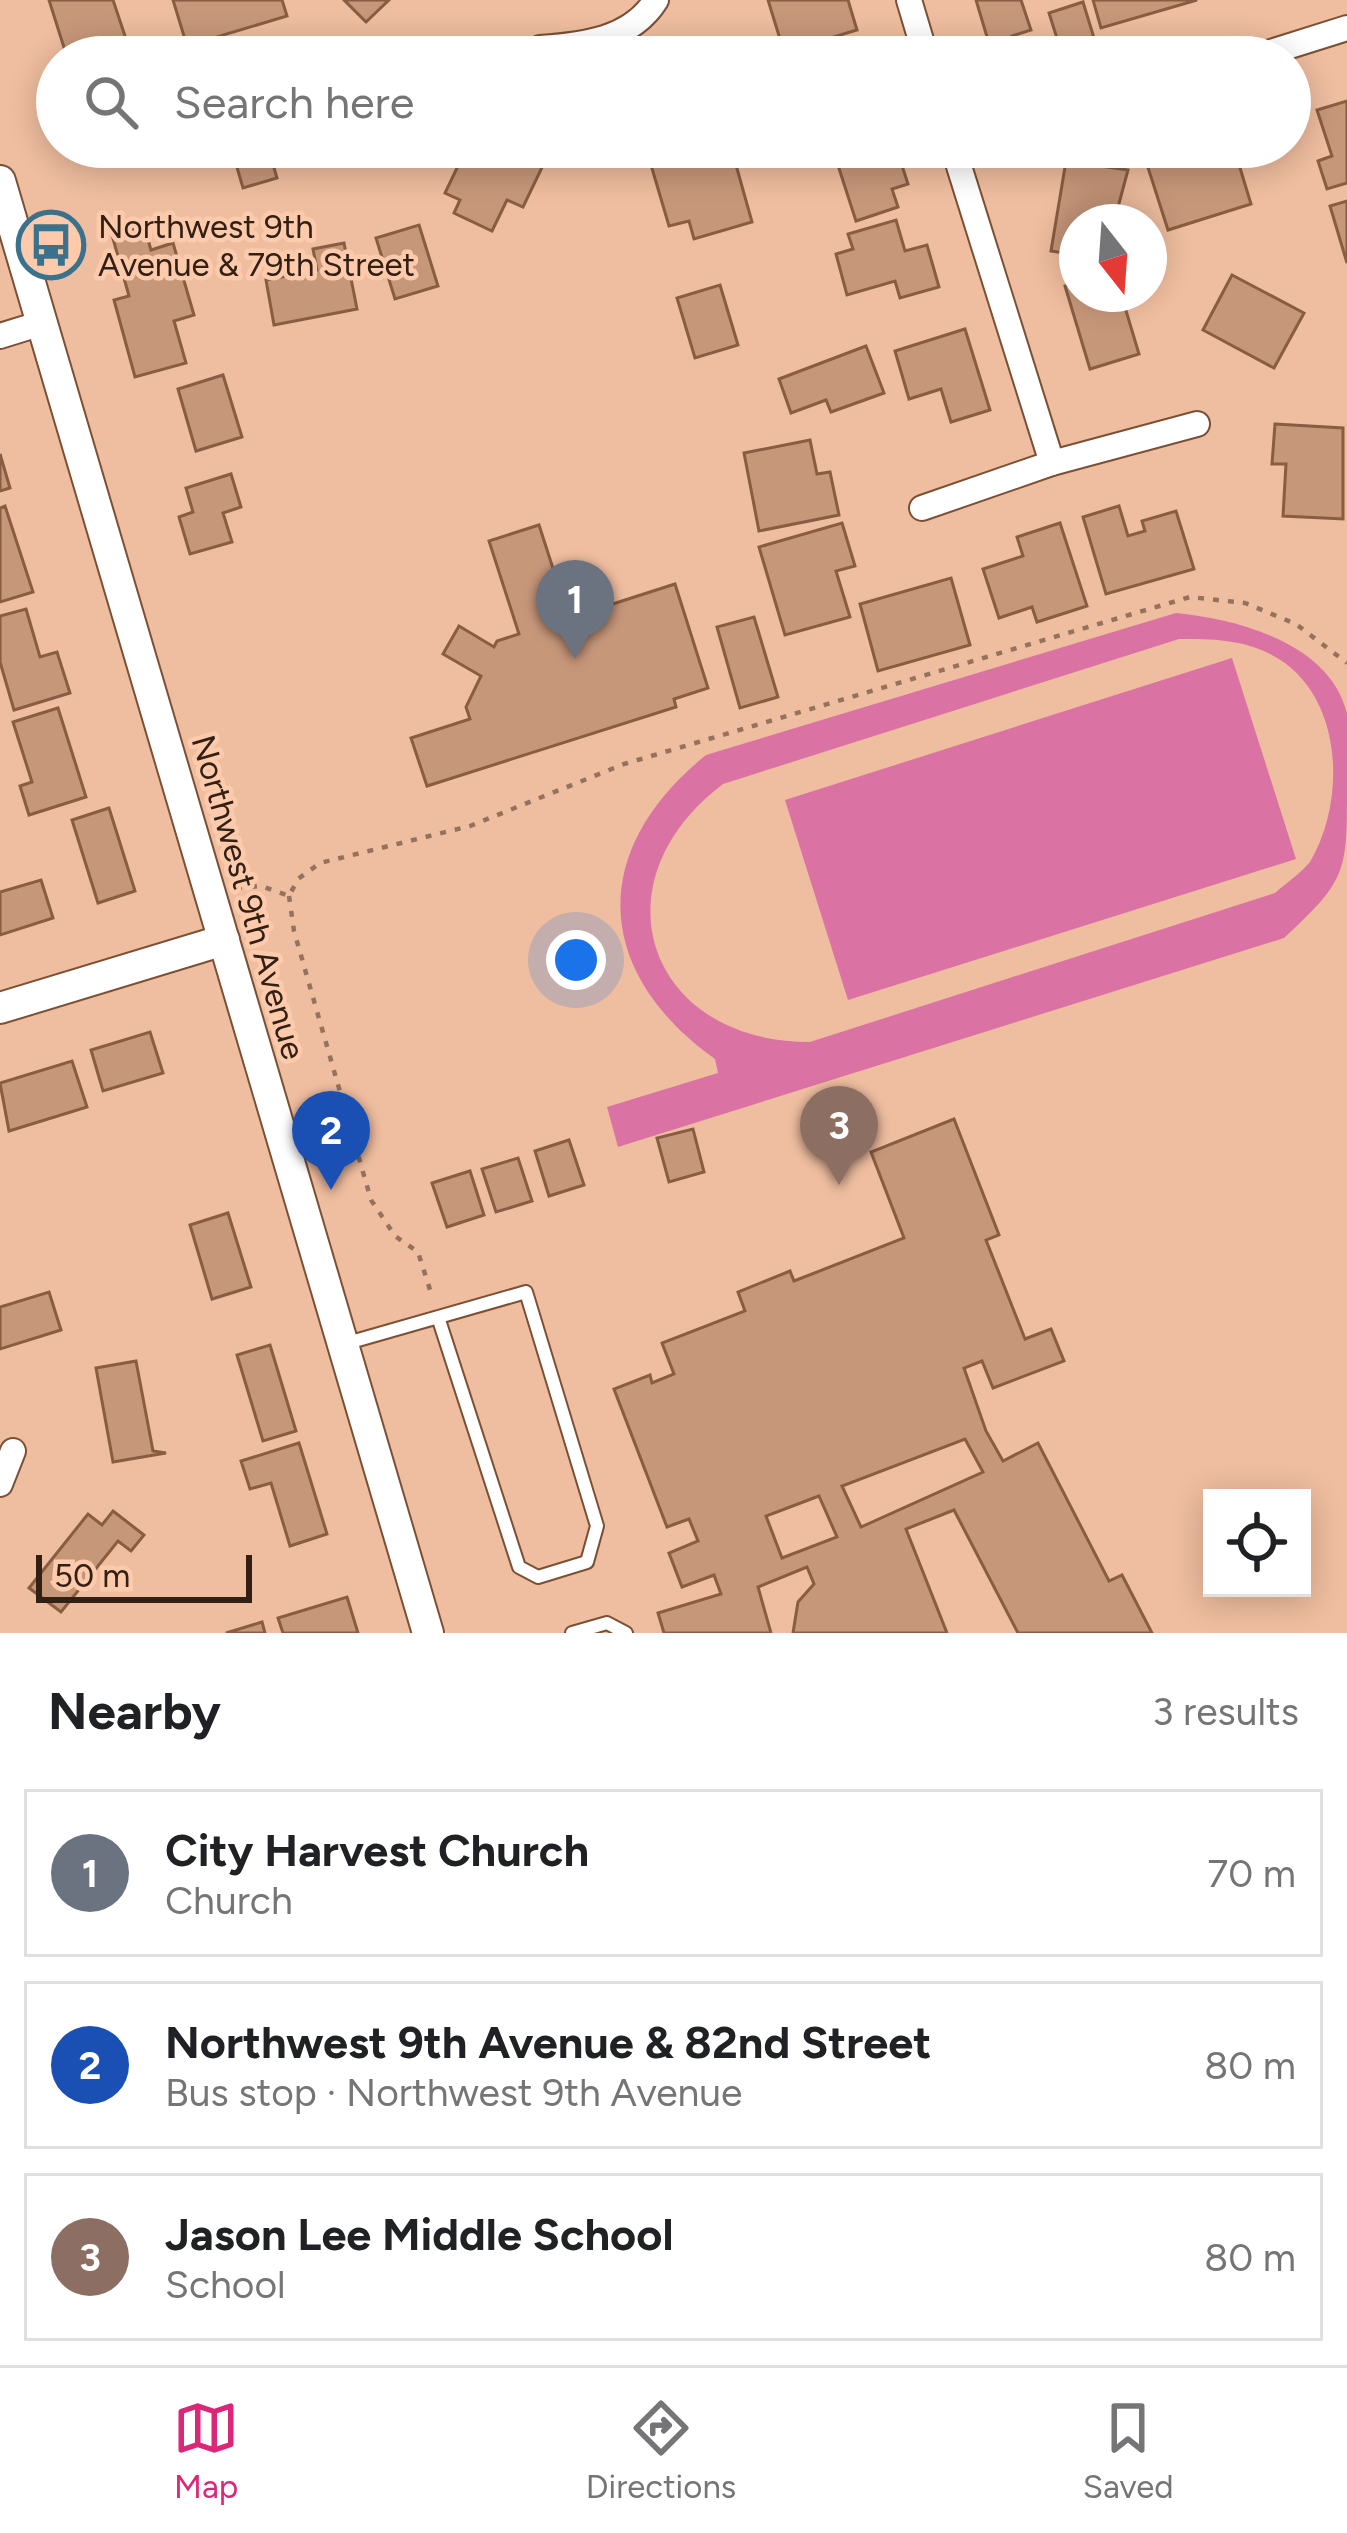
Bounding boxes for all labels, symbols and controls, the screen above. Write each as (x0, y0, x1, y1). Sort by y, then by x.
search box (36, 36, 1311, 168)
icon: search (78, 69, 144, 135)
text: Search here (174, 75, 414, 129)
north arrow (1059, 204, 1167, 312)
place label: Northwest 9th Avenue & 79th Street (98, 207, 415, 284)
bus stop icon: Northwest 9th Avenue & 79th Street (16, 210, 86, 280)
pin: 1 (536, 560, 614, 659)
street label: Northwest 9th Avenue (184, 731, 313, 1064)
your location (546, 930, 606, 990)
pin: 3 (800, 1086, 878, 1185)
pin: 2 (292, 1091, 370, 1190)
map controls (1203, 1489, 1311, 1597)
button: locate (1203, 1489, 1311, 1597)
scale bar (36, 1549, 252, 1602)
text: 50 m (54, 1556, 130, 1595)
text: Nearby (48, 1681, 221, 1742)
text: 3 results (1152, 1688, 1299, 1735)
text: City Harvest Church (165, 1823, 589, 1877)
text: 1 (82, 1850, 98, 1897)
text: 70 m (1207, 1850, 1296, 1897)
text: Church (165, 1877, 293, 1924)
text: Northwest 9th Avenue & 82nd Street (165, 2015, 931, 2069)
text: 2 (79, 2042, 101, 2089)
text: 80 m (1204, 2042, 1296, 2089)
text: Bus stop · Northwest 9th Avenue (165, 2069, 742, 2116)
text: Jason Lee Middle School (165, 2207, 673, 2261)
text: 3 (79, 2234, 101, 2281)
text: 80 m (1204, 2234, 1296, 2281)
text: School (165, 2261, 286, 2308)
tab: Map (173, 2395, 239, 2506)
tab: Directions (586, 2395, 736, 2506)
tab: Saved (1083, 2395, 1174, 2506)

